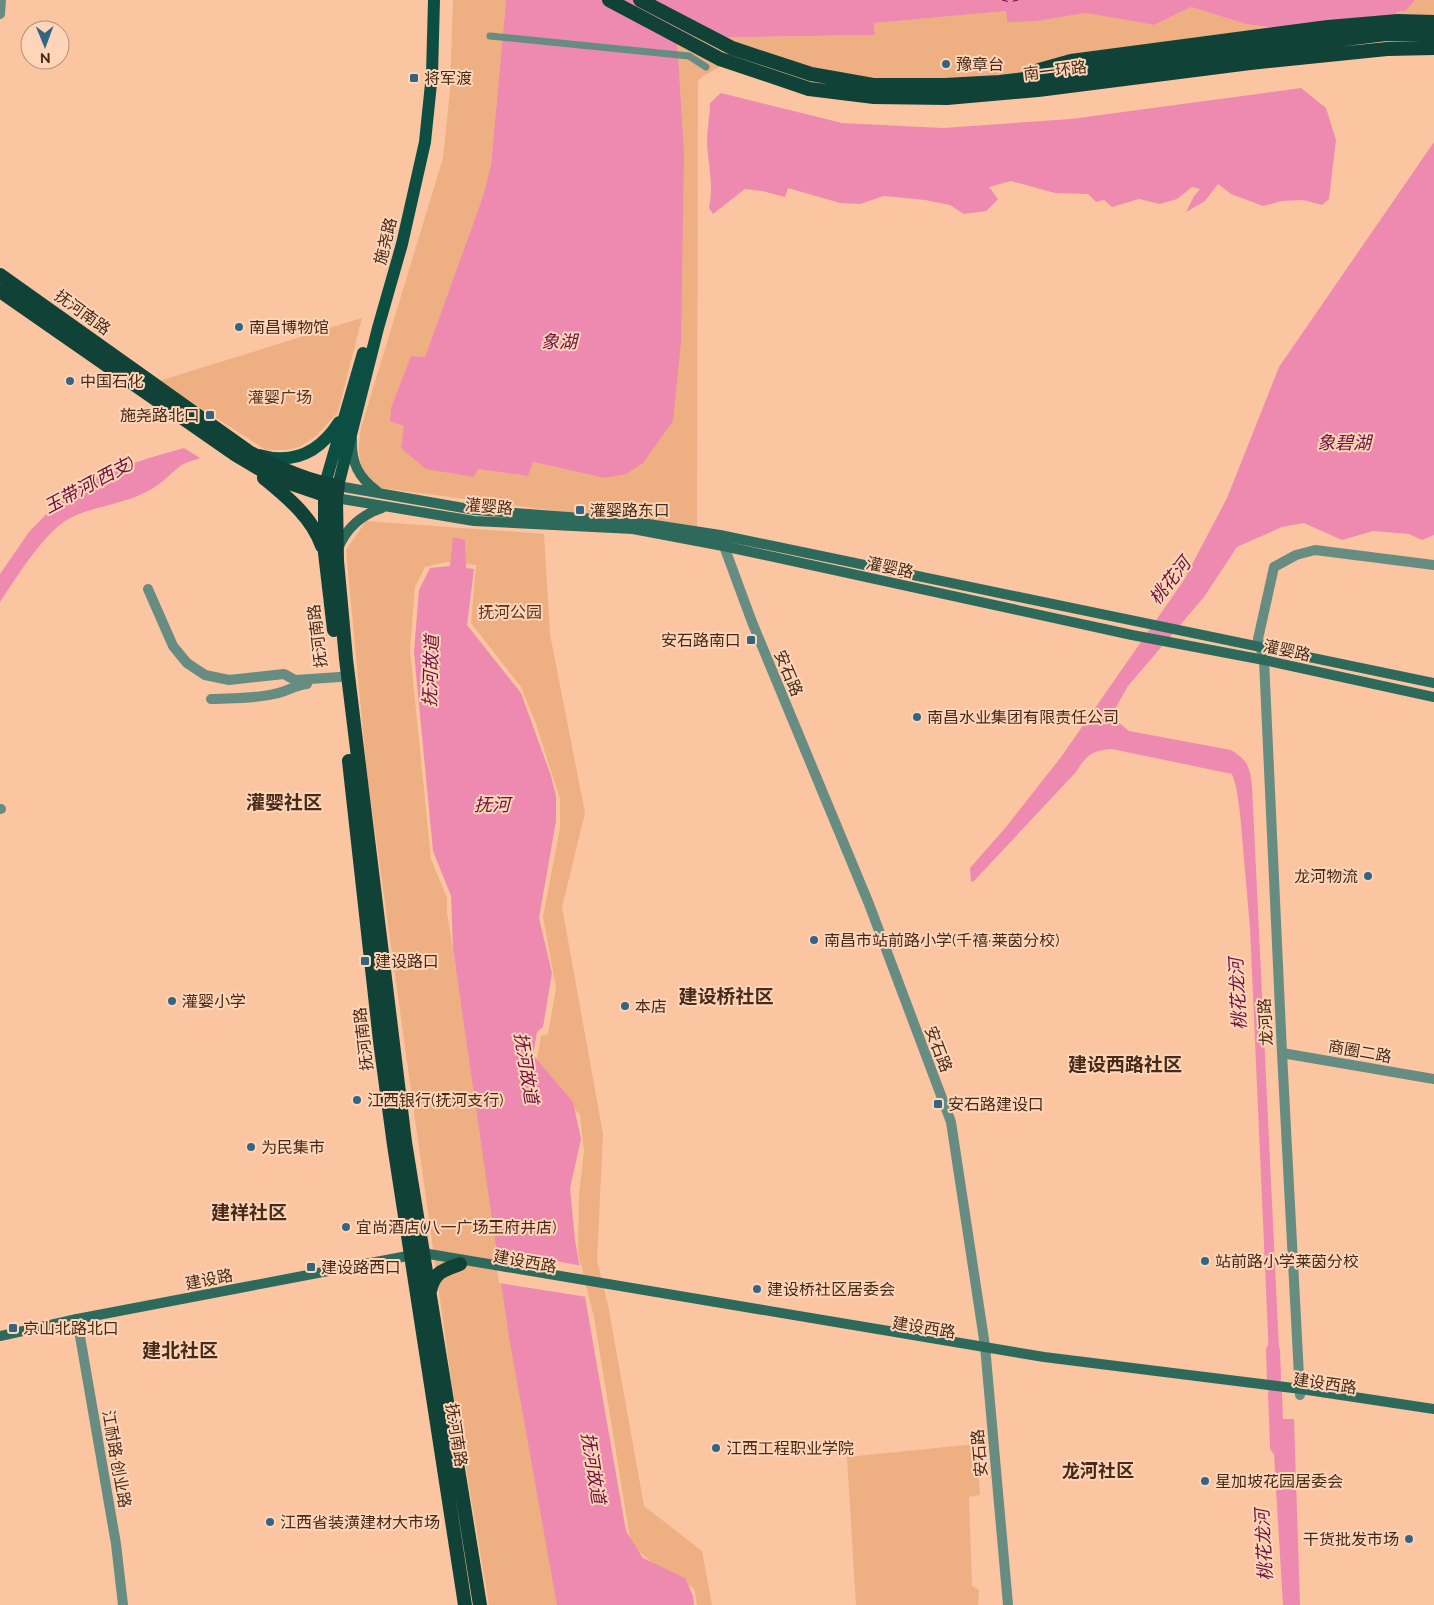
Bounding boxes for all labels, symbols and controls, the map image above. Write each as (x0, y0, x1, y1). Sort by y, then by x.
north arrow (20, 20, 70, 70)
text: N (40, 50, 51, 66)
place label: 豫章台 (956, 55, 1004, 74)
street label: 南一环路 (1022, 57, 1088, 84)
marker: 豫章台 (940, 58, 952, 70)
place label: 将军渡 (424, 69, 472, 88)
marker: 将军渡 (408, 72, 420, 84)
street label: 施尧路 (370, 216, 401, 267)
street label: 抚河南路 (51, 286, 114, 339)
place label: 南昌博物馆 (249, 318, 329, 337)
marker: 南昌博物馆 (233, 321, 245, 333)
water label: 象湖 (541, 331, 580, 352)
place label: 中国石化 (80, 372, 144, 391)
marker: 中国石化 (64, 375, 76, 387)
park label: 灌婴广场 (248, 388, 312, 407)
place label: 施尧路北口 (120, 406, 200, 425)
marker: 施尧路北口 (204, 409, 216, 421)
water label: 象碧湖 (1317, 432, 1374, 453)
water label: 玉带河(西支) (40, 452, 138, 517)
street label: 灌婴路 (464, 495, 514, 518)
place label: 灌婴路东口 (590, 501, 670, 520)
marker: 灌婴路东口 (574, 504, 586, 516)
water label: 桃花河 (1144, 551, 1197, 608)
street label: 灌婴路 (864, 553, 915, 582)
street label: 抚河南路 (304, 603, 331, 669)
park label: 抚河公园 (478, 603, 542, 622)
place label: 安石路南口 (661, 631, 741, 650)
water label: 抚河故道 (419, 632, 442, 707)
marker: 安石路南口 (745, 634, 757, 646)
street label: 灌婴路 (1261, 636, 1312, 665)
street label: 安石路 (770, 647, 807, 699)
place label: 南昌水业集团有限责任公司 (927, 708, 1119, 727)
marker: 南昌水业集团有限责任公司 (911, 711, 923, 723)
district label: 灌婴社区 (246, 791, 322, 813)
water label: 抚河 (474, 794, 513, 815)
place label: 龙河物流 (1294, 867, 1358, 886)
marker: 龙河物流 (1362, 870, 1374, 882)
place label: 南昌市站前路小学(千禧·莱茵分校) (824, 931, 1060, 950)
marker: 南昌市站前路小学(千禧·莱茵分校) (808, 934, 820, 946)
place label: 建设路口 (375, 952, 439, 971)
marker: 建设路口 (359, 955, 371, 967)
water label: 桃花龙河 (1225, 955, 1250, 1031)
district label: 建设桥社区 (678, 985, 774, 1007)
place label: 灌婴小学 (182, 992, 246, 1011)
marker: 灌婴小学 (166, 995, 178, 1007)
place label: 本店 (635, 997, 667, 1016)
street label: 龙河路 (1255, 998, 1276, 1046)
marker: 本店 (619, 1000, 631, 1012)
street label: 抚河南路 (350, 1006, 377, 1072)
street label: 安石路 (921, 1023, 956, 1075)
water label: 抚河故道 (510, 1031, 543, 1108)
street label: 商圈二路 (1327, 1037, 1393, 1066)
district label: 建设西路社区 (1068, 1053, 1182, 1075)
place label: 江西银行(抚河支行) (367, 1091, 504, 1110)
marker: 江西银行(抚河支行) (351, 1094, 363, 1106)
place label: 安石路建设口 (948, 1095, 1044, 1114)
marker: 安石路建设口 (932, 1098, 944, 1110)
place label: 为民集市 (261, 1138, 325, 1157)
marker: 为民集市 (245, 1141, 257, 1153)
district label: 建祥社区 (211, 1201, 287, 1223)
place label: 宜尚酒店(八一广场王府井店) (356, 1218, 557, 1237)
marker: 宜尚酒店(八一广场王府井店) (340, 1221, 352, 1233)
street label: 建设西路 (492, 1247, 558, 1276)
place label: 站前路小学莱茵分校 (1215, 1252, 1359, 1271)
marker: 站前路小学莱茵分校 (1199, 1255, 1211, 1267)
place label: 建设路西口 (321, 1258, 401, 1277)
marker: 建设路西口 (305, 1261, 317, 1273)
street label: 建设路 (184, 1266, 234, 1293)
place label: 建设桥社区居委会 (767, 1280, 895, 1299)
marker: 建设桥社区居委会 (751, 1283, 763, 1295)
street label: 建设西路 (891, 1313, 957, 1342)
place label: 京山北路北口 (23, 1319, 119, 1338)
marker: 京山北路北口 (7, 1322, 19, 1334)
district label: 建北社区 (142, 1339, 218, 1361)
street label: 建设西路 (1292, 1370, 1358, 1397)
street label: 抚河南路 (442, 1402, 471, 1468)
street label: 江耐路·创业路 (99, 1409, 134, 1509)
street label: 安石路 (968, 1428, 991, 1478)
water label: 抚河故道 (577, 1431, 610, 1508)
place label: 江西工程职业学院 (726, 1439, 854, 1458)
marker: 江西工程职业学院 (710, 1442, 722, 1454)
district label: 龙河社区 (1062, 1460, 1134, 1481)
place label: 星加坡花园居委会 (1215, 1472, 1343, 1491)
marker: 星加坡花园居委会 (1199, 1475, 1211, 1487)
water label: 桃花龙河 (1251, 1506, 1276, 1582)
place label: 江西省装潢建材大市场 (280, 1513, 440, 1532)
marker: 江西省装潢建材大市场 (264, 1516, 276, 1528)
place label: 干货批发市场 (1303, 1530, 1399, 1549)
marker: 干货批发市场 (1403, 1533, 1415, 1545)

